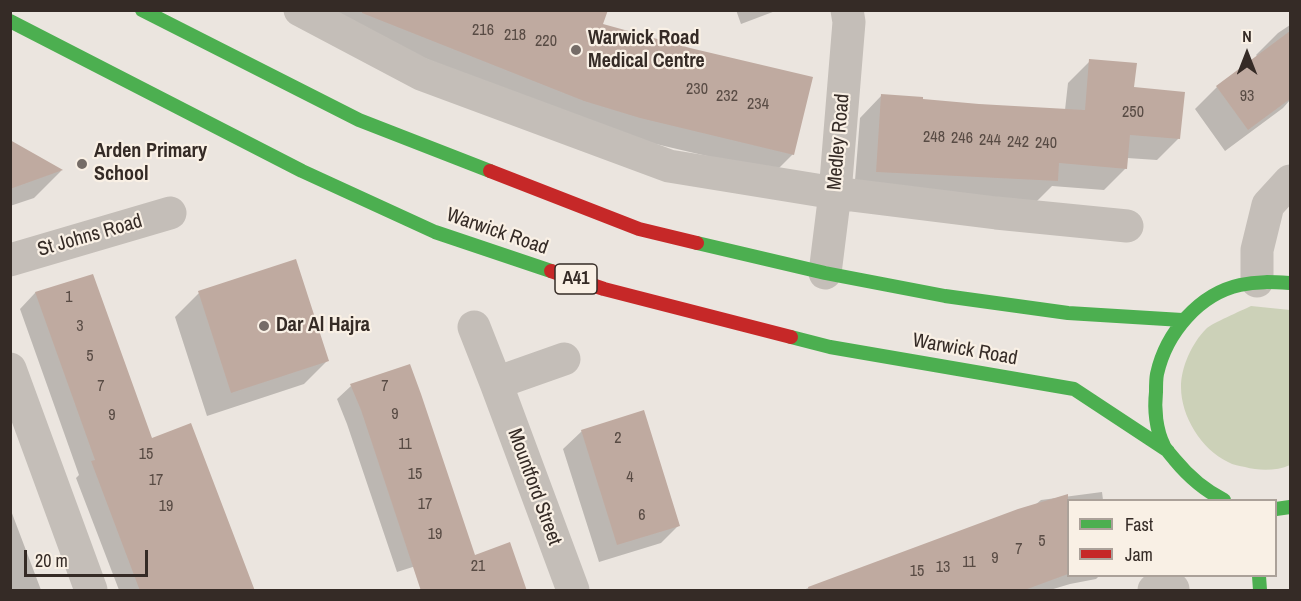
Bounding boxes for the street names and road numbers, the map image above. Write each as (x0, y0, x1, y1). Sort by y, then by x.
street label: Medley Road (823, 93, 855, 191)
street label: Warwick Road (443, 203, 551, 261)
street label: St Johns Road (35, 210, 145, 262)
road number: A41 (555, 264, 597, 294)
street label: Warwick Road (911, 329, 1019, 371)
street label: Mountford Street (502, 425, 566, 549)

